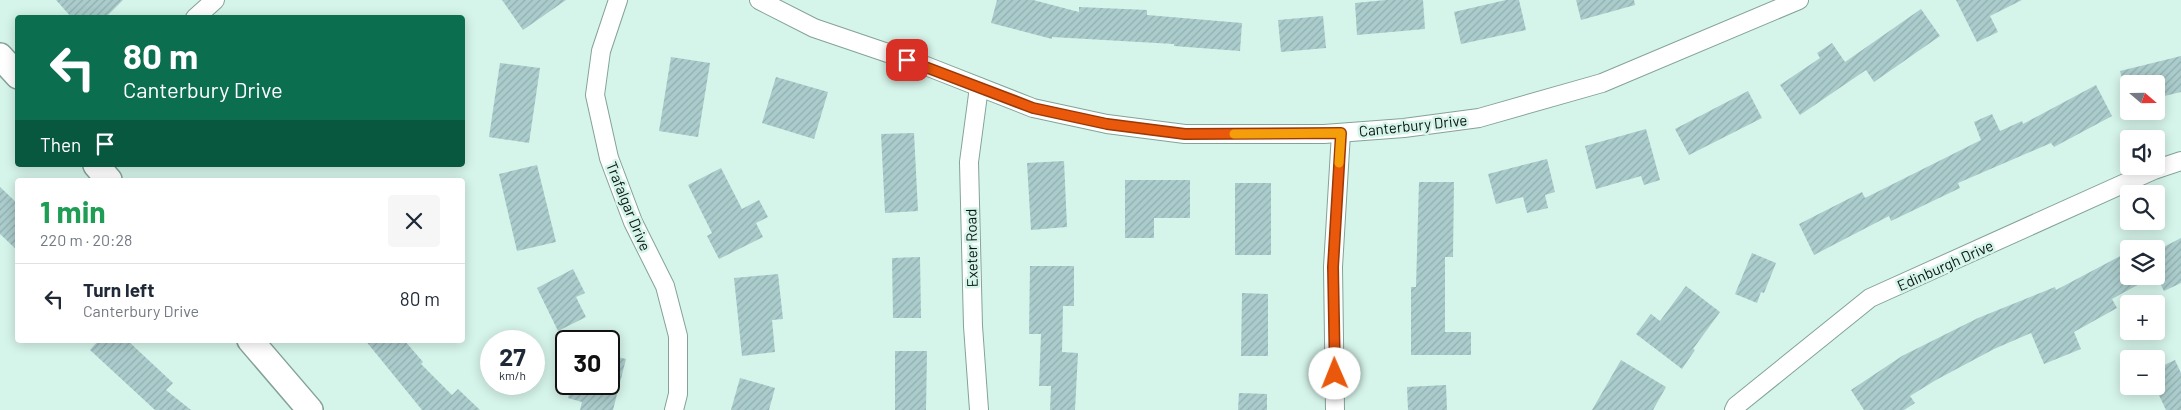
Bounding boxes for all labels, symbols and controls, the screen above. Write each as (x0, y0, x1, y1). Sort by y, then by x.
text: 80 m (123, 34, 198, 76)
icon: left (40, 35, 105, 100)
pin (886, 39, 928, 81)
icon: arrive (893, 46, 921, 74)
north arrow (2120, 75, 2165, 120)
map controls (2120, 75, 2165, 395)
text: Canterbury Drive (123, 76, 283, 102)
street label: Canterbury Drive (1358, 110, 1468, 140)
icon: arrive (91, 130, 119, 158)
button: sound (2120, 130, 2165, 175)
text: Then (40, 133, 81, 156)
street label: Trafalgar Drive (603, 159, 655, 253)
button: search (2120, 185, 2165, 230)
text: 1 min (40, 193, 106, 229)
button: close (388, 195, 440, 247)
street label: Exeter Road (961, 209, 981, 287)
text: 220 m · 20:28 (40, 230, 132, 249)
street label: Edinburgh Drive (1894, 236, 1996, 294)
button: layers (2120, 240, 2165, 285)
text: Turn left (83, 278, 154, 301)
icon: left (40, 285, 68, 313)
text: 80 m (400, 287, 440, 310)
button: + (2120, 295, 2165, 340)
text: Canterbury Drive (83, 301, 199, 320)
speed limit sign: 30 (555, 330, 620, 395)
text: 27 (499, 341, 526, 371)
position arrow (1308, 347, 1360, 399)
button: − (2120, 350, 2165, 395)
text: km/h (499, 368, 526, 382)

